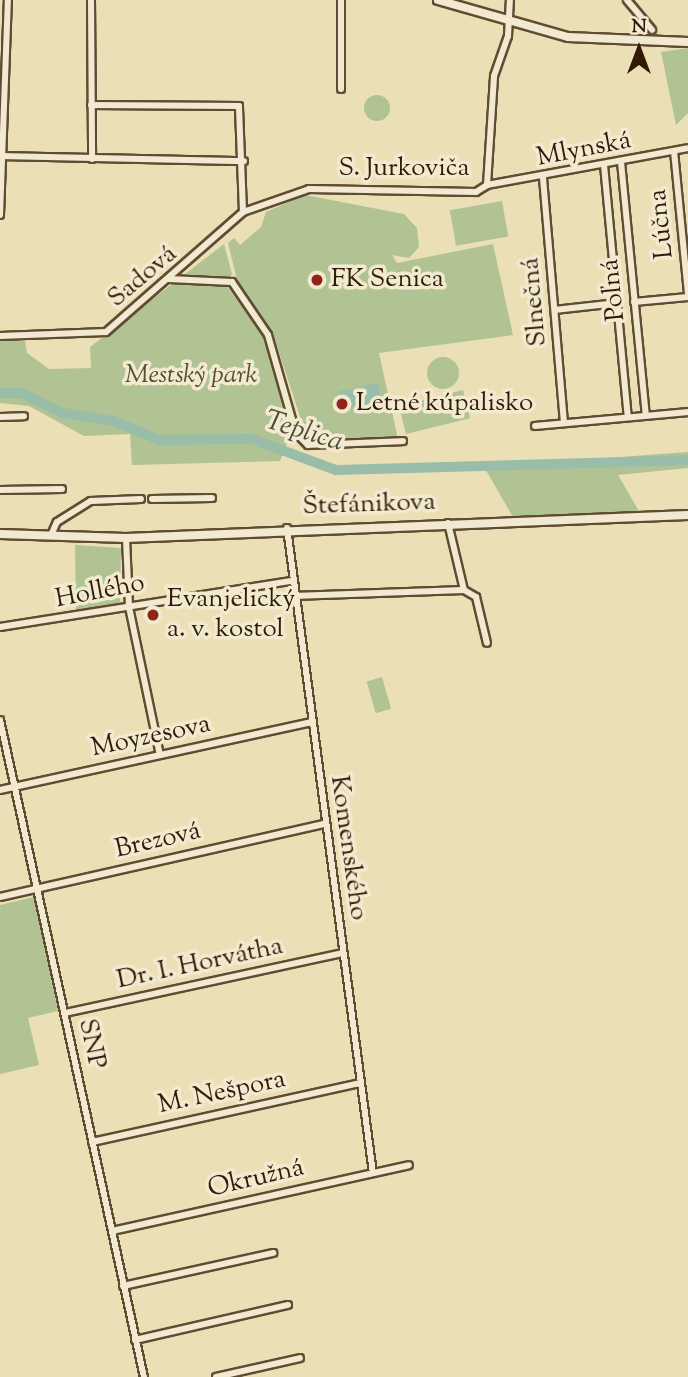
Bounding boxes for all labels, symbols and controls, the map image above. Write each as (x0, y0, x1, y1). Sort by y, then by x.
north arrow (604, 14, 674, 84)
text: N (631, 14, 647, 41)
street label: Mlynská (534, 126, 634, 174)
street label: S. Jurkoviča (339, 153, 469, 185)
street label: Lúčna (643, 188, 681, 260)
street label: Sadová (102, 239, 184, 315)
street label: Slnečná (516, 256, 554, 348)
street label: Poľná (595, 257, 633, 323)
place label: FK Senica (331, 264, 444, 296)
marker: FK Senica (309, 272, 325, 288)
park label: Mestský park (125, 360, 257, 392)
place label: Letné kúpalisko (356, 388, 533, 420)
marker: Letné kúpalisko (334, 396, 350, 412)
water label: Teplica (261, 404, 347, 460)
street label: Štefánikova (302, 487, 436, 523)
street label: Hollého (53, 568, 147, 616)
place label: Evanjelický a. v. kostol (167, 584, 295, 646)
marker: Evanjelický a. v. kostol (145, 607, 161, 623)
street label: Moyzesova (89, 709, 213, 765)
street label: Komenského (322, 774, 374, 922)
street label: Brezová (112, 816, 204, 866)
street label: Dr. I. Horvátha (114, 931, 286, 997)
street label: SNP (70, 1016, 112, 1072)
street label: M. Nešpora (156, 1064, 288, 1122)
street label: Okružná (205, 1153, 307, 1205)

